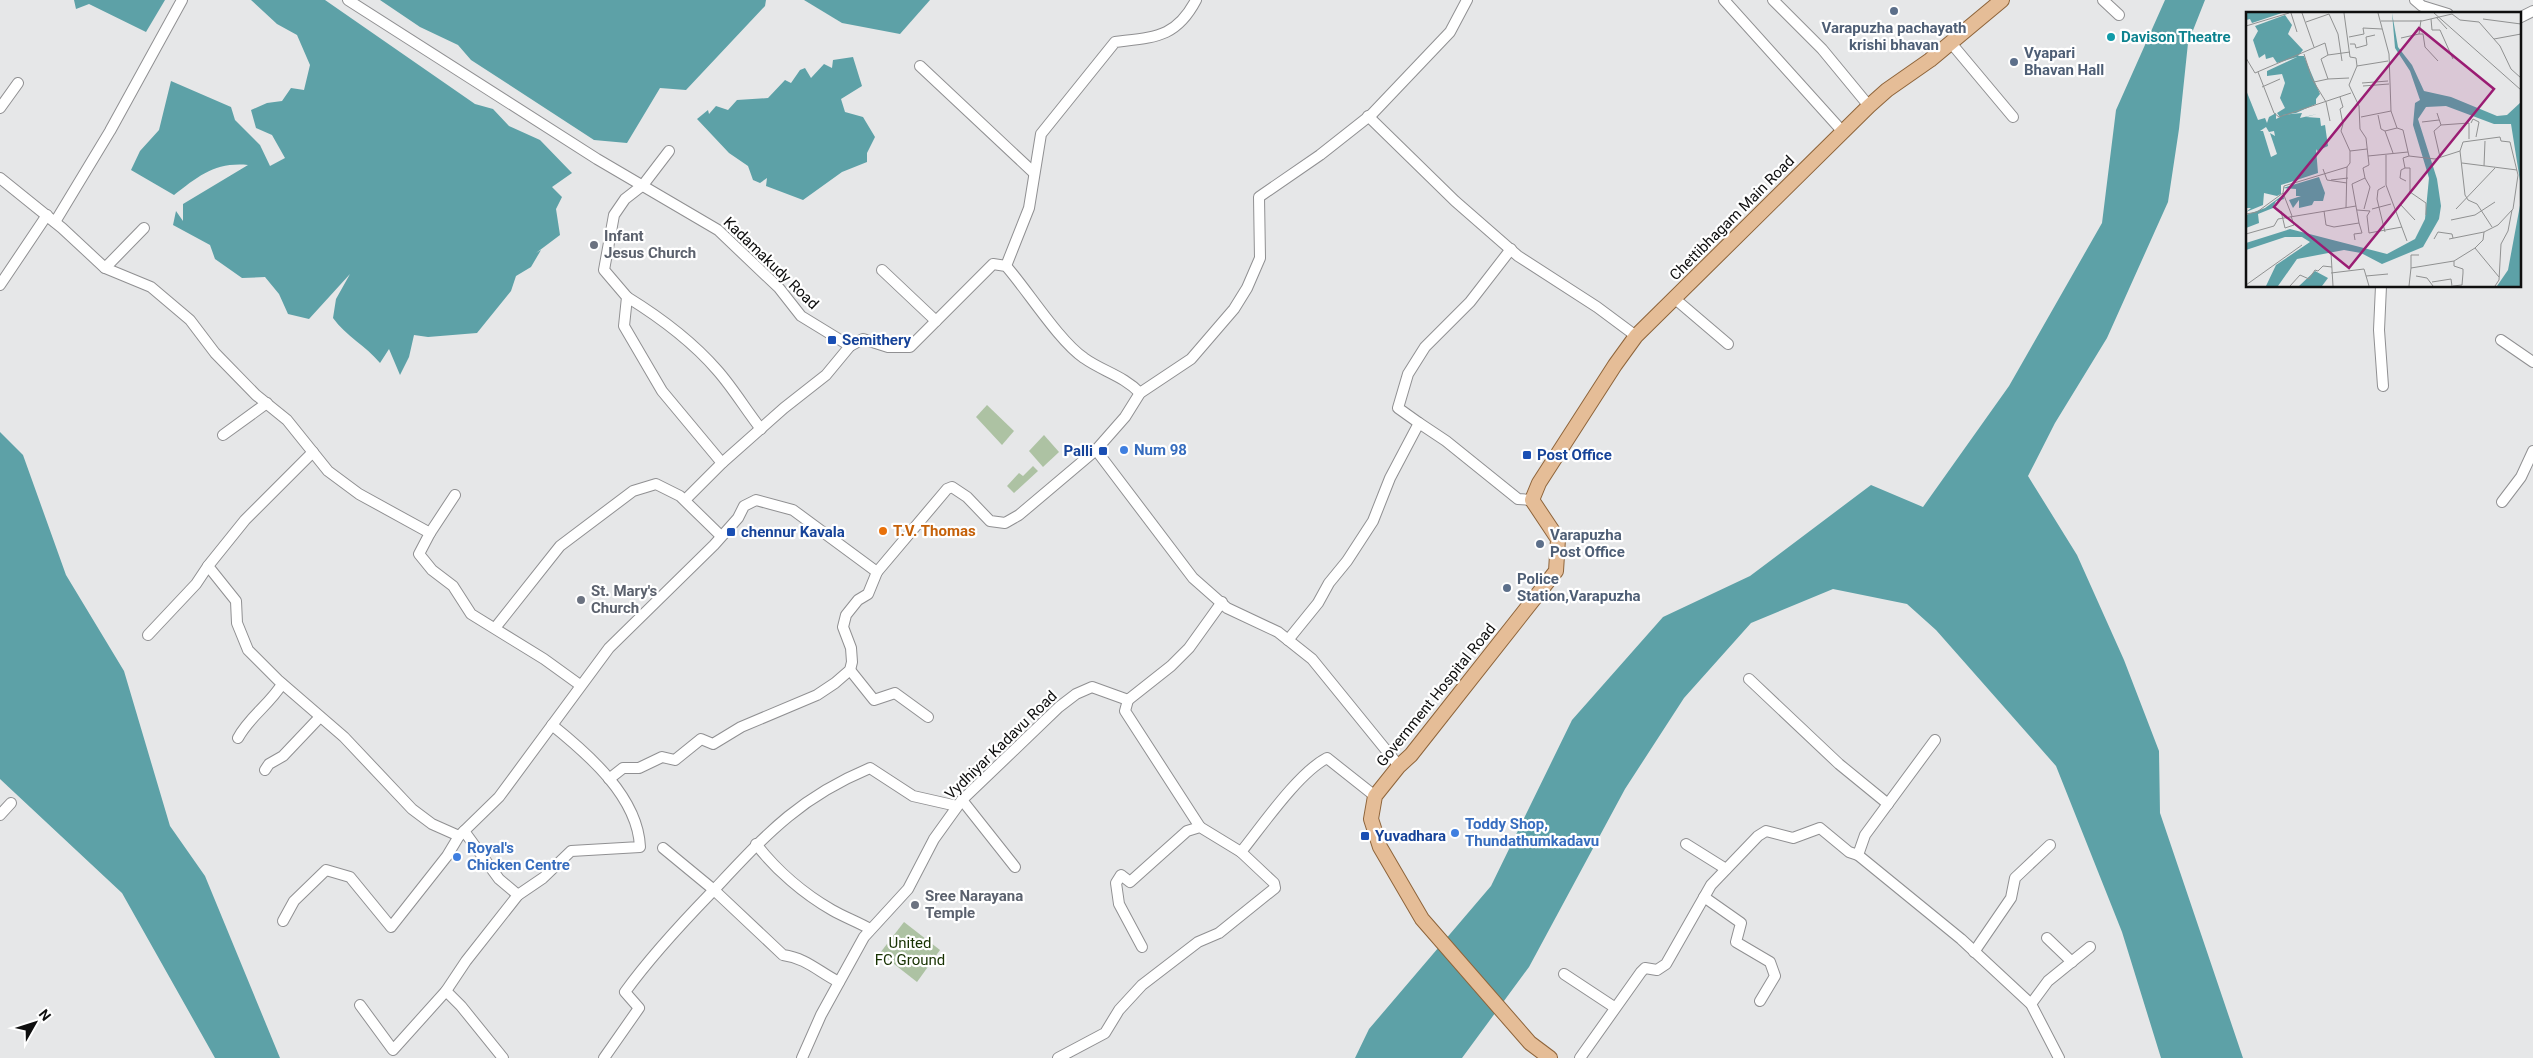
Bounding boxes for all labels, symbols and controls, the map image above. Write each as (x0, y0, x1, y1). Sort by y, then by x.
marker: Varapuzha pachayath krishi bhavan (1888, 5, 1900, 17)
inset map (2246, 12, 2520, 288)
place label: Varapuzha pachayath krishi bhavan (1822, 19, 1966, 54)
place label: Davison Theatre (2121, 28, 2231, 46)
marker: Davison Theatre (2105, 31, 2117, 43)
place label: Vyapari Bhavan Hall (2024, 44, 2104, 79)
marker: Vyapari Bhavan Hall (2008, 56, 2020, 68)
street label: Chettibhagam Main Road (1666, 152, 1798, 284)
street label: Kadamakudy Road (720, 213, 822, 313)
place label: Infant Jesus Church (604, 227, 696, 262)
marker: Infant Jesus Church (588, 239, 600, 251)
place label: Semithery (842, 331, 912, 349)
marker: Semithery (826, 334, 838, 346)
place label: Num 98 (1134, 441, 1187, 459)
place label: Palli (1063, 442, 1093, 460)
marker: Num 98 (1118, 444, 1130, 456)
marker: Palli (1097, 445, 1109, 457)
place label: Post Office (1537, 446, 1612, 464)
marker: Post Office (1521, 449, 1533, 461)
place label: T.V. Thomas (893, 522, 976, 540)
place label: chennur Kavala (741, 523, 845, 541)
marker: T.V. Thomas (877, 525, 889, 537)
marker: chennur Kavala (725, 526, 737, 538)
place label: Varapuzha Post Office (1550, 526, 1625, 561)
marker: Varapuzha Post Office (1534, 538, 1546, 550)
place label: Police Station,Varapuzha (1517, 570, 1641, 605)
place label: St. Mary's Church (591, 582, 658, 617)
marker: Police Station,Varapuzha (1501, 582, 1513, 594)
marker: St. Mary's Church (575, 594, 587, 606)
street label: Government Hospital Road (1373, 620, 1499, 770)
street label: Vydhiyar Kadavu Road (941, 687, 1061, 803)
place label: Toddy Shop, Thundathumkadavu (1465, 815, 1599, 850)
place label: Yuvadhara (1375, 827, 1446, 845)
marker: Toddy Shop, Thundathumkadavu (1449, 827, 1461, 839)
marker: Yuvadhara (1359, 830, 1371, 842)
place label: Royal's Chicken Centre (467, 839, 570, 874)
marker: Royal's Chicken Centre (451, 851, 463, 863)
place label: Sree Narayana Temple (925, 887, 1023, 922)
marker: Sree Narayana Temple (909, 899, 921, 911)
park label: United FC Ground (875, 934, 945, 969)
north arrow (10, 998, 60, 1048)
text: N (36, 1006, 54, 1024)

